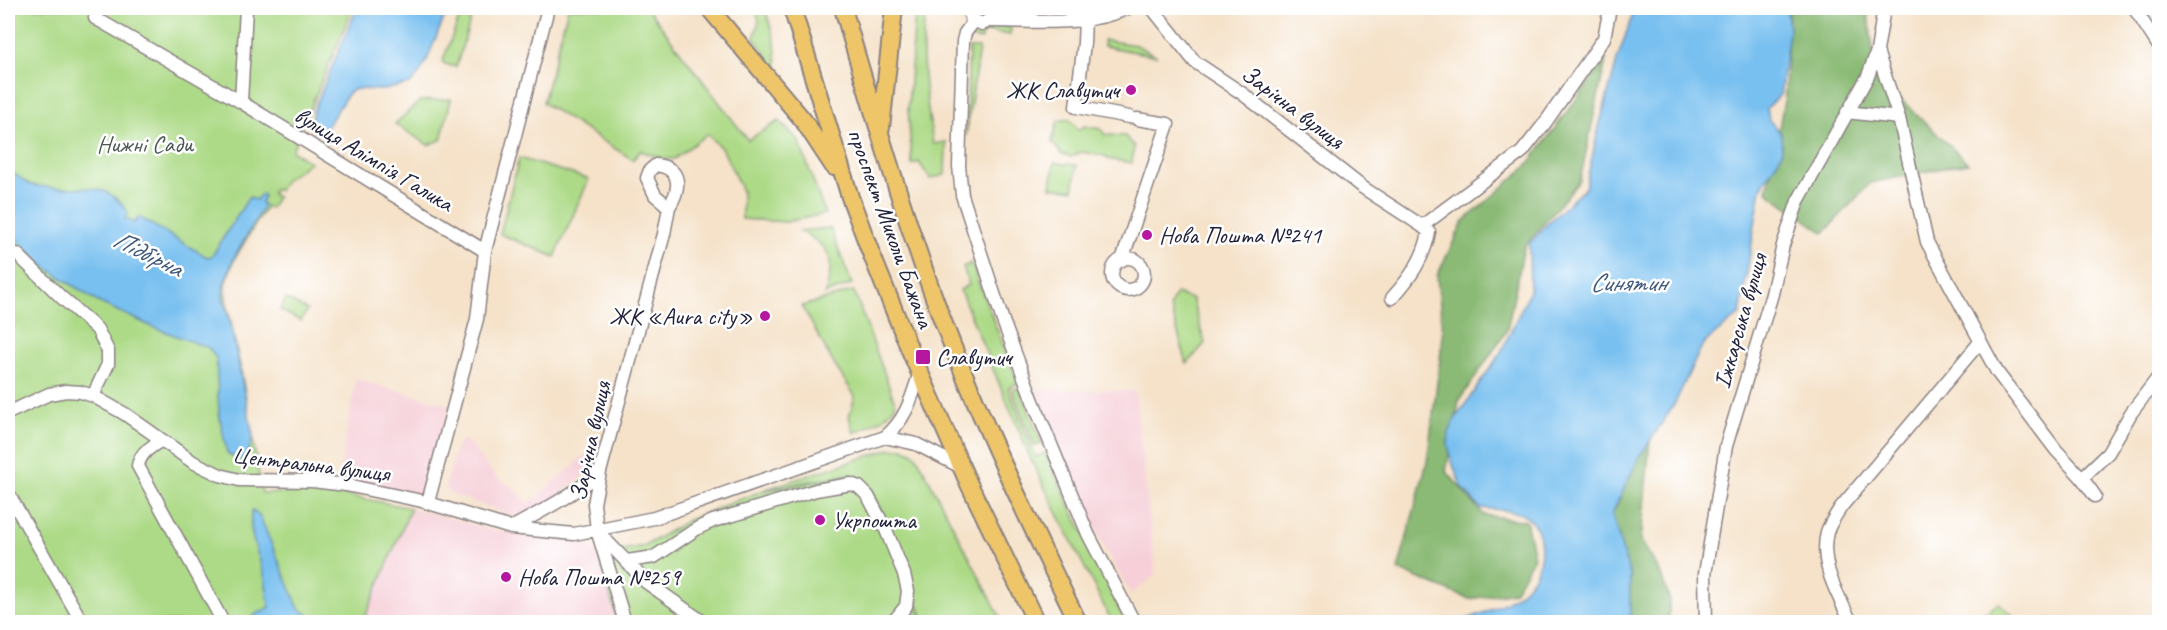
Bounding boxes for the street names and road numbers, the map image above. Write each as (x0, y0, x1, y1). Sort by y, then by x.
street label: Зарічна вулиця (1236, 58, 1352, 156)
street label: вулиця Алімпія Галика (289, 100, 460, 219)
street label: проспект Миколи Бажана (841, 124, 941, 333)
street label: Іжкарська вулиця (1706, 249, 1774, 392)
street label: Зарічна вулиця (563, 377, 618, 503)
street label: Центральна вулиця (231, 439, 393, 489)

